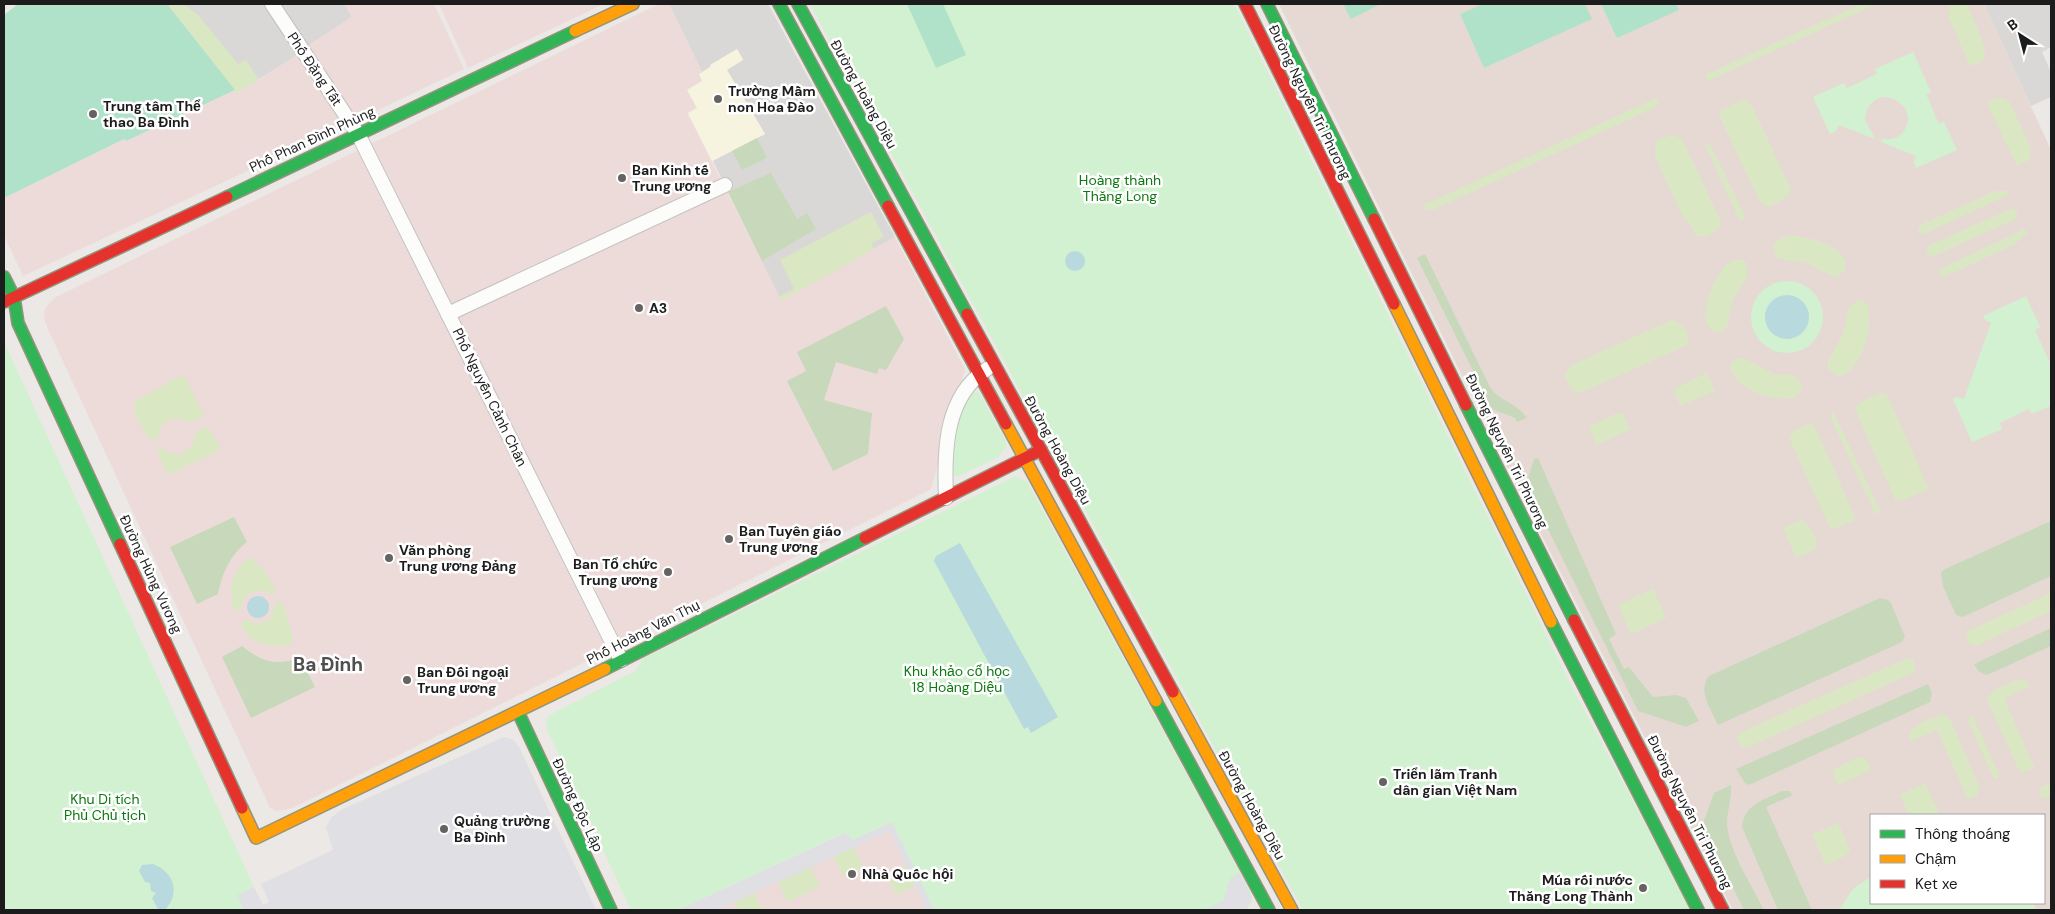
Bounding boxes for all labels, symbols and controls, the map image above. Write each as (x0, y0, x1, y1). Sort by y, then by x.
north arrow (1995, 10, 2045, 60)
text: B (2003, 15, 2021, 34)
street label: Đường Nguyễn Tri Phương (1265, 22, 1355, 183)
street label: Phố Đặng Tất (284, 29, 346, 109)
street label: Đường Hoàng Diệu (827, 36, 901, 152)
place label: Trường Mầm non Hoa Đào (728, 82, 816, 116)
marker: Trường Mầm non Hoa Đào (712, 93, 724, 105)
place label: Trung tâm Thể thao Ba Đình (103, 97, 201, 131)
street label: Phố Phan Đình Phùng (246, 102, 378, 176)
marker: Trung tâm Thể thao Ba Đình (87, 108, 99, 120)
place label: Ban Kinh tế Trung ương (632, 161, 711, 195)
park label: Hoàng thành Thăng Long (1079, 171, 1161, 205)
marker: Ban Kinh tế Trung ương (616, 172, 628, 184)
place label: A3 (649, 299, 667, 317)
marker: A3 (633, 302, 645, 314)
street label: Phố Nguyễn Cảnh Chân (449, 325, 531, 469)
street label: Đường Nguyễn Tri Phương (1462, 371, 1552, 532)
street label: Đường Hoàng Diệu (1021, 392, 1095, 508)
street label: Đường Hùng Vương (116, 512, 186, 636)
place label: Ban Tuyên giáo Trung ương (739, 522, 841, 556)
marker: Ban Tuyên giáo Trung ương (723, 533, 735, 545)
place label: Văn phòng Trung ương Đảng (399, 541, 517, 575)
marker: Văn phòng Trung ương Đảng (383, 552, 395, 564)
place label: Ban Tổ chức Trung ương (573, 555, 658, 589)
marker: Ban Tổ chức Trung ương (662, 566, 674, 578)
street label: Phố Hoàng Văn Thụ (583, 596, 703, 668)
district label: Ba Đình (293, 652, 363, 677)
park label: Khu khảo cổ học 18 Hoàng Diệu (904, 662, 1010, 696)
place label: Ban Đối ngoại Trung ương (417, 663, 509, 697)
marker: Ban Đối ngoại Trung ương (401, 674, 413, 686)
street label: Đường Nguyễn Tri Phương (1643, 732, 1737, 892)
street label: Đường Hoàng Diệu (1215, 747, 1289, 863)
street label: Đường Độc Lập (548, 755, 608, 855)
place label: Triển lãm Tranh dân gian Việt Nam (1393, 765, 1517, 799)
marker: Triển lãm Tranh dân gian Việt Nam (1377, 776, 1389, 788)
park label: Khu Di tích Phủ Chủ tịch (64, 790, 146, 824)
place label: Quảng trường Ba Đình (454, 812, 551, 846)
legend (1870, 814, 2045, 904)
marker: Quảng trường Ba Đình (438, 823, 450, 835)
text: Thông thoáng (1915, 824, 2010, 844)
text: Chậm (1915, 849, 1956, 869)
place label: Nhà Quốc hội (862, 865, 953, 883)
marker: Nhà Quốc hội (846, 868, 858, 880)
place label: Múa rối nước Thăng Long Thành (1509, 871, 1633, 905)
text: Kẹt xe (1915, 874, 1958, 894)
marker: Múa rối nước Thăng Long Thành (1637, 882, 1649, 894)

